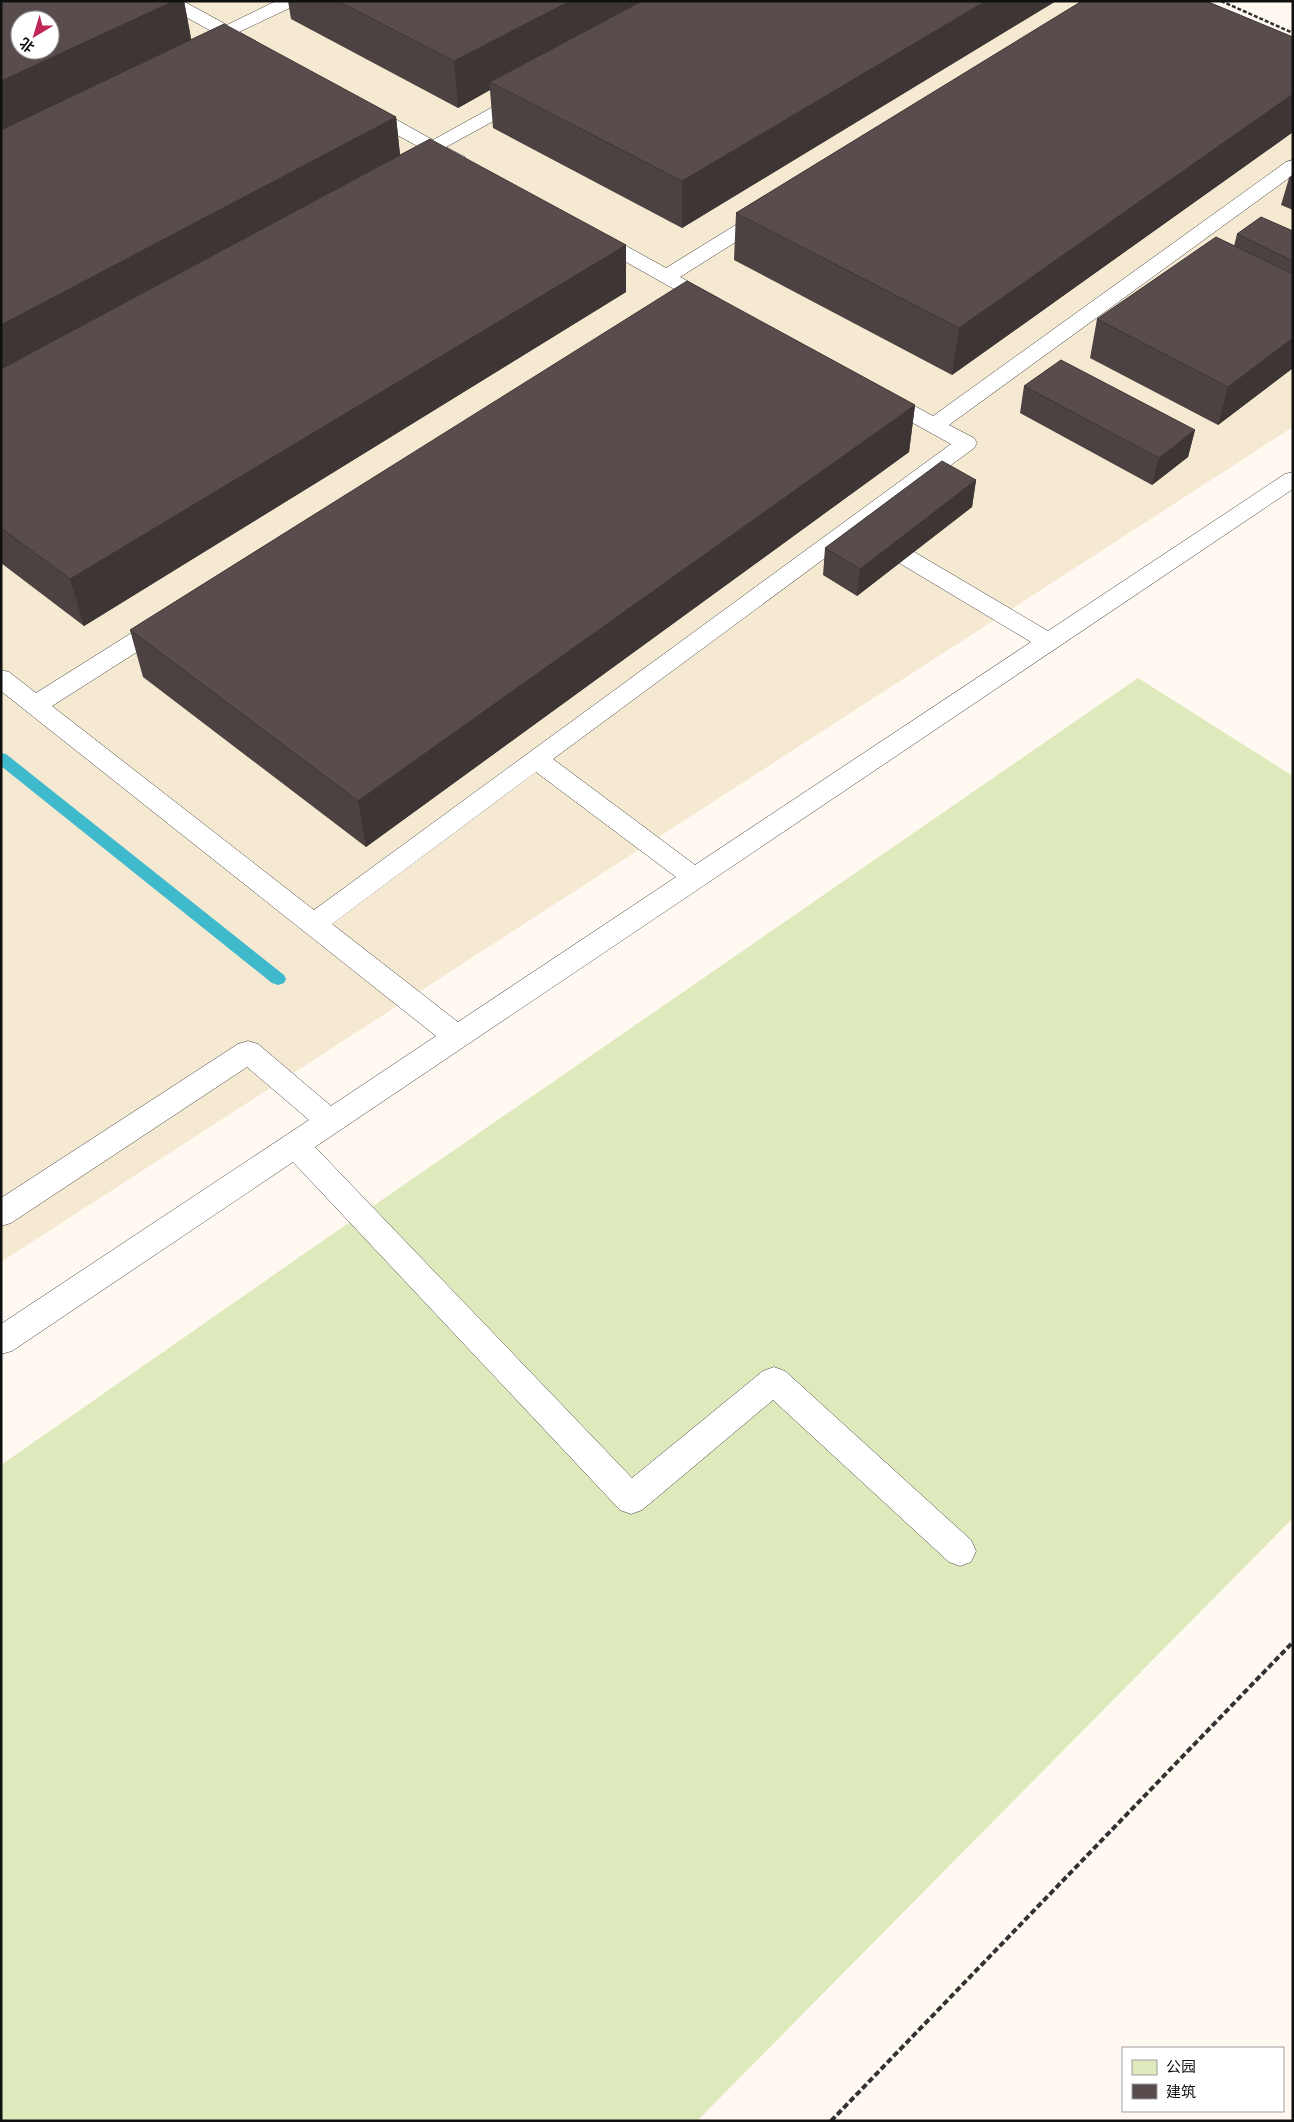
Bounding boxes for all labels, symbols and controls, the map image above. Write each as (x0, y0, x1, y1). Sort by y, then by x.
north arrow (10, 10, 60, 60)
text: 北 (15, 34, 38, 57)
legend (1122, 2047, 1284, 2112)
text: 公园 (1166, 2056, 1196, 2076)
text: 建筑 (1166, 2081, 1196, 2101)

